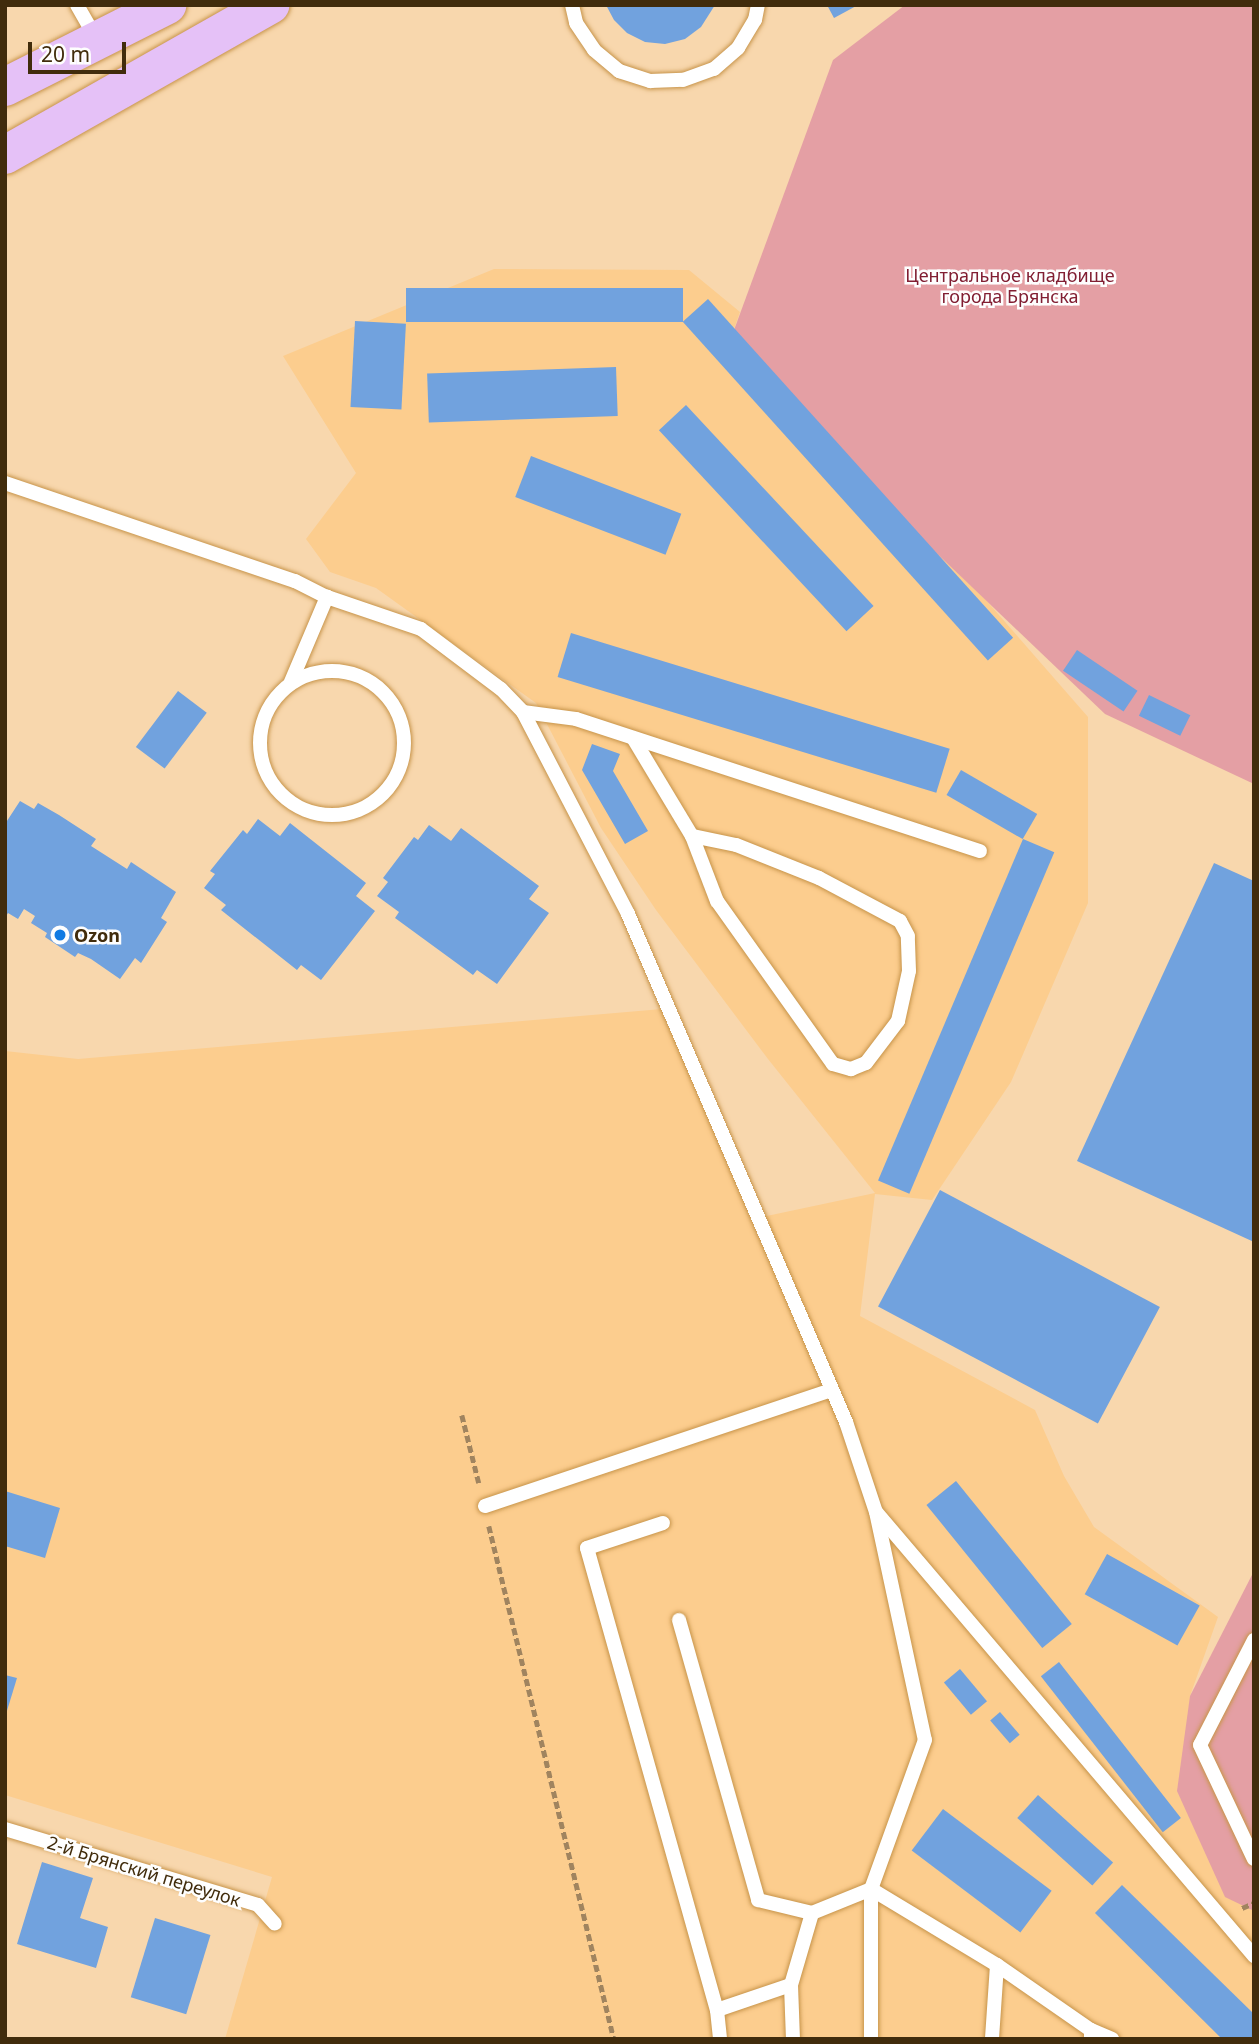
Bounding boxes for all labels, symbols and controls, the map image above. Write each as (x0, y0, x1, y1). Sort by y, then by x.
scale bar (32, 28, 130, 72)
text: 20 m (41, 40, 90, 68)
park label: Центральное кладбище города Брянска (905, 265, 1115, 308)
place label: Ozon (74, 924, 120, 946)
marker: Ozon (52, 927, 68, 943)
street label: 2-й Брянский переулок (45, 1831, 243, 1911)

